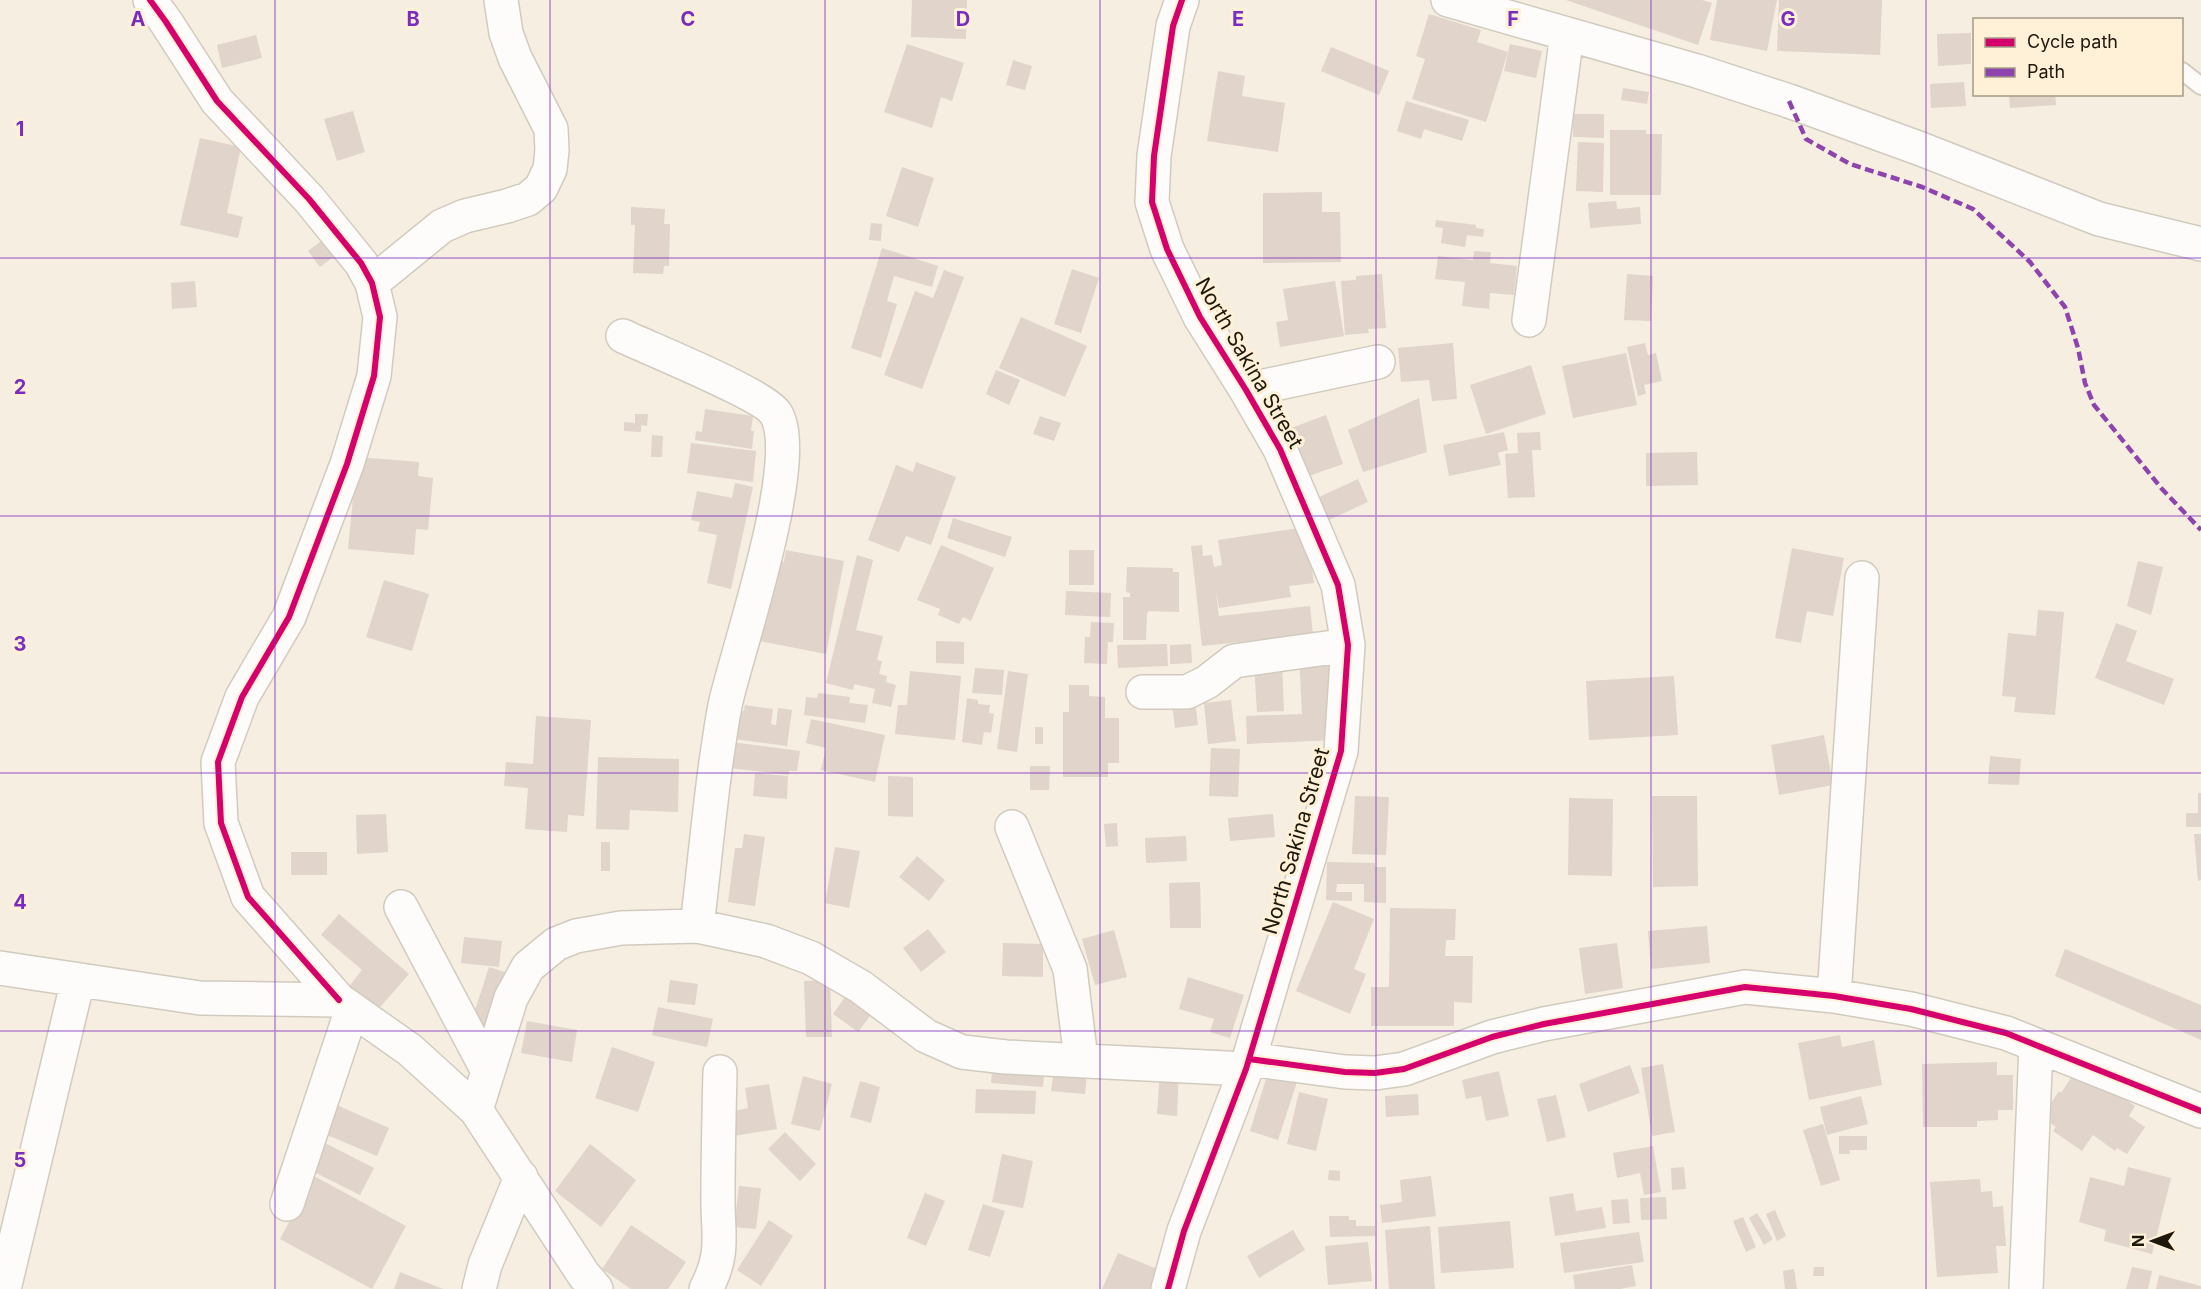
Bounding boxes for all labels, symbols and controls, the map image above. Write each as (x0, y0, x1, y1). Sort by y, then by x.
text: A (131, 7, 146, 31)
text: B (406, 7, 420, 31)
text: C (681, 7, 695, 31)
text: D (956, 7, 970, 31)
text: E (1232, 7, 1244, 31)
text: F (1507, 7, 1519, 31)
text: G (1780, 7, 1796, 31)
legend (1973, 18, 2183, 96)
text: Cycle path (2027, 31, 2118, 52)
text: Path (2027, 61, 2065, 82)
text: 1 (16, 117, 24, 141)
street label: North Sakina Street (1190, 273, 1309, 453)
text: 2 (14, 375, 26, 399)
text: 3 (14, 632, 26, 656)
street label: North Sakina Street (1257, 744, 1334, 937)
text: 4 (13, 890, 27, 914)
text: 5 (14, 1148, 26, 1172)
north arrow (2123, 1211, 2183, 1271)
text: N (2128, 1235, 2148, 1247)

